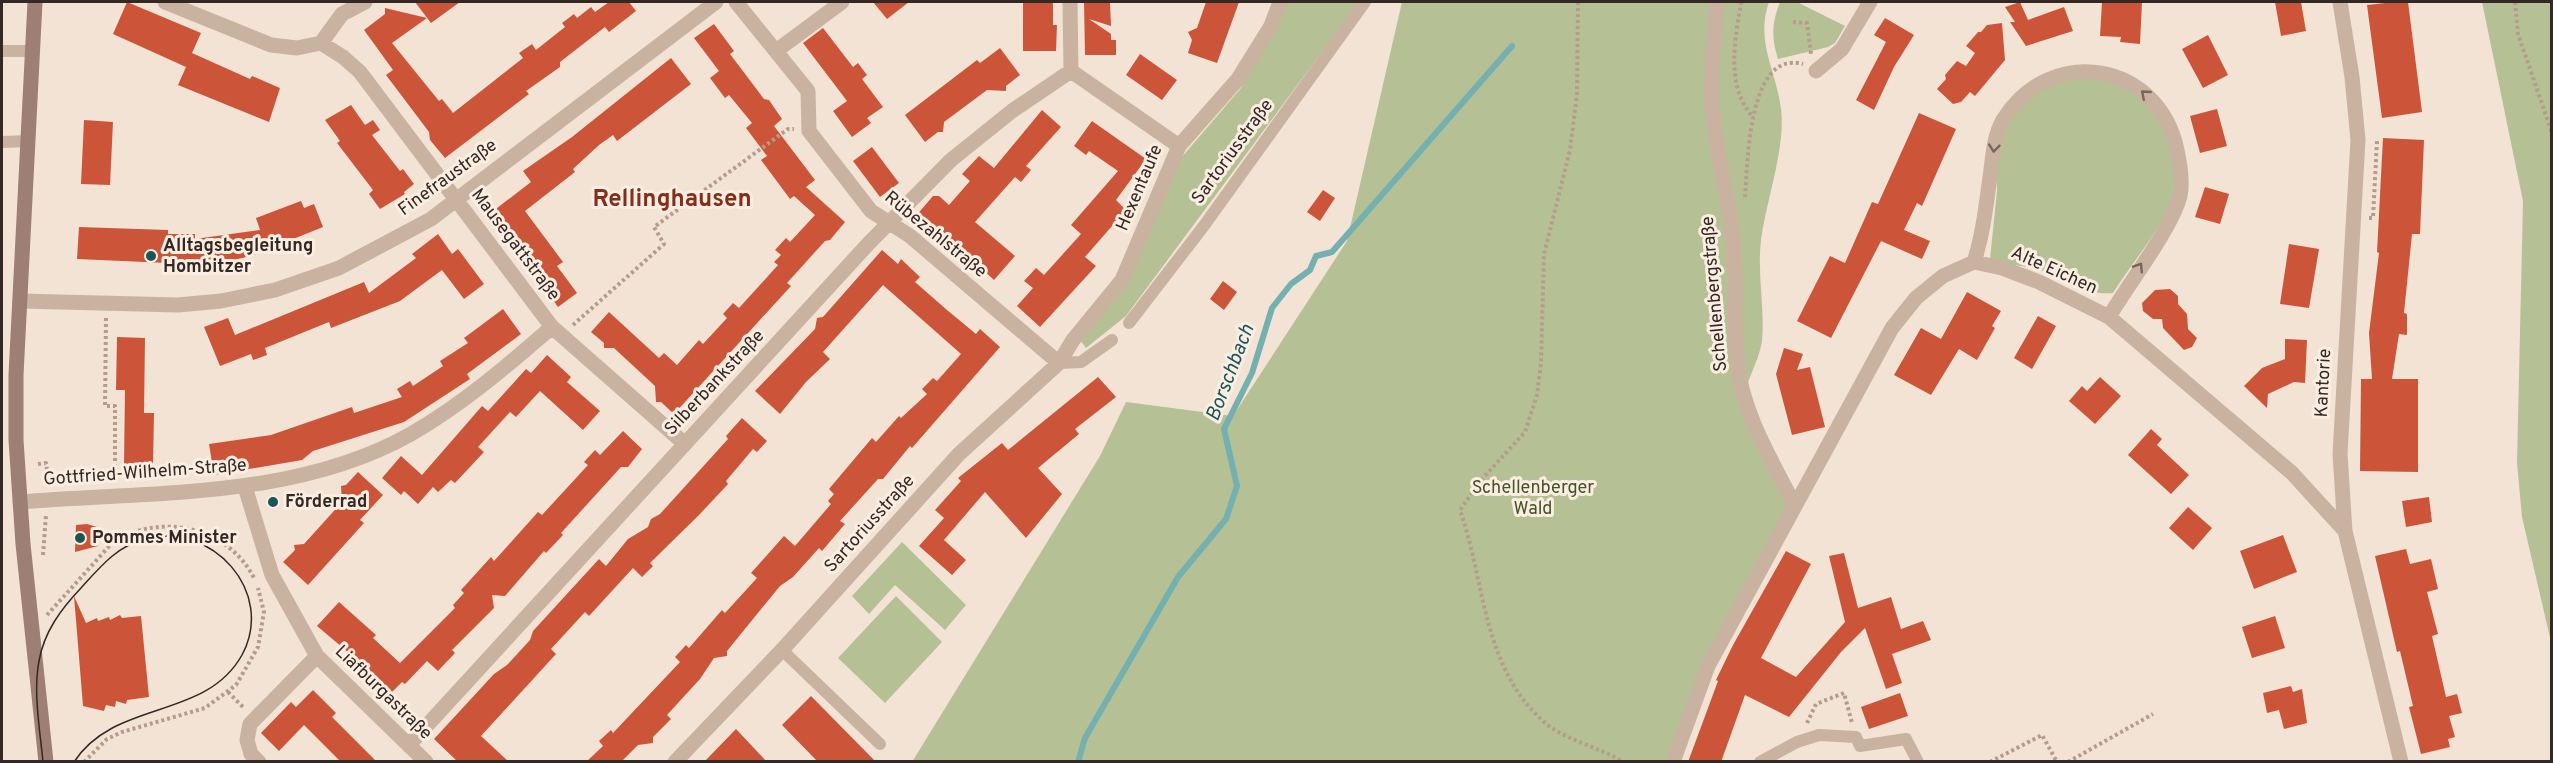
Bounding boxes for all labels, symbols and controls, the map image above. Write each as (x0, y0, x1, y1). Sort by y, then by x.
one-way arrow (2141, 90, 2152, 101)
street label: Sartoriusstraße (1187, 95, 1279, 209)
street label: Finefraustraße (394, 134, 502, 222)
street label: Hexentaufe (1111, 141, 1169, 235)
one-way arrow (1988, 143, 2001, 152)
street label: Mausegattstraße (465, 184, 565, 306)
district label: Rellinghausen (592, 185, 752, 215)
street label: Rübezahlstraße (879, 187, 991, 283)
street label: Schellenbergstraße (1697, 215, 1733, 373)
place label: Alltagsbegleitung Hombitzer (163, 235, 313, 279)
street label: Alte Eichen (2007, 242, 2101, 300)
marker: Alltagsbegleitung Hombitzer (144, 249, 158, 263)
one-way arrow (2132, 263, 2143, 274)
water label: Borschbach (1201, 321, 1261, 425)
street label: Silberbankstraße (660, 325, 770, 441)
street label: Kantorie (2311, 348, 2337, 418)
street label: Gottfried-Wilhelm-Straße (43, 454, 247, 492)
street label: Sartoriusstraße (820, 470, 920, 578)
park label: Schellenberger Wald (1472, 477, 1594, 521)
place label: Förderrad (285, 491, 367, 514)
marker: Förderrad (266, 495, 280, 509)
place label: Pommes Minister (92, 527, 237, 550)
marker: Pommes Minister (73, 531, 87, 545)
street label: Liafburgastraße (329, 641, 437, 745)

